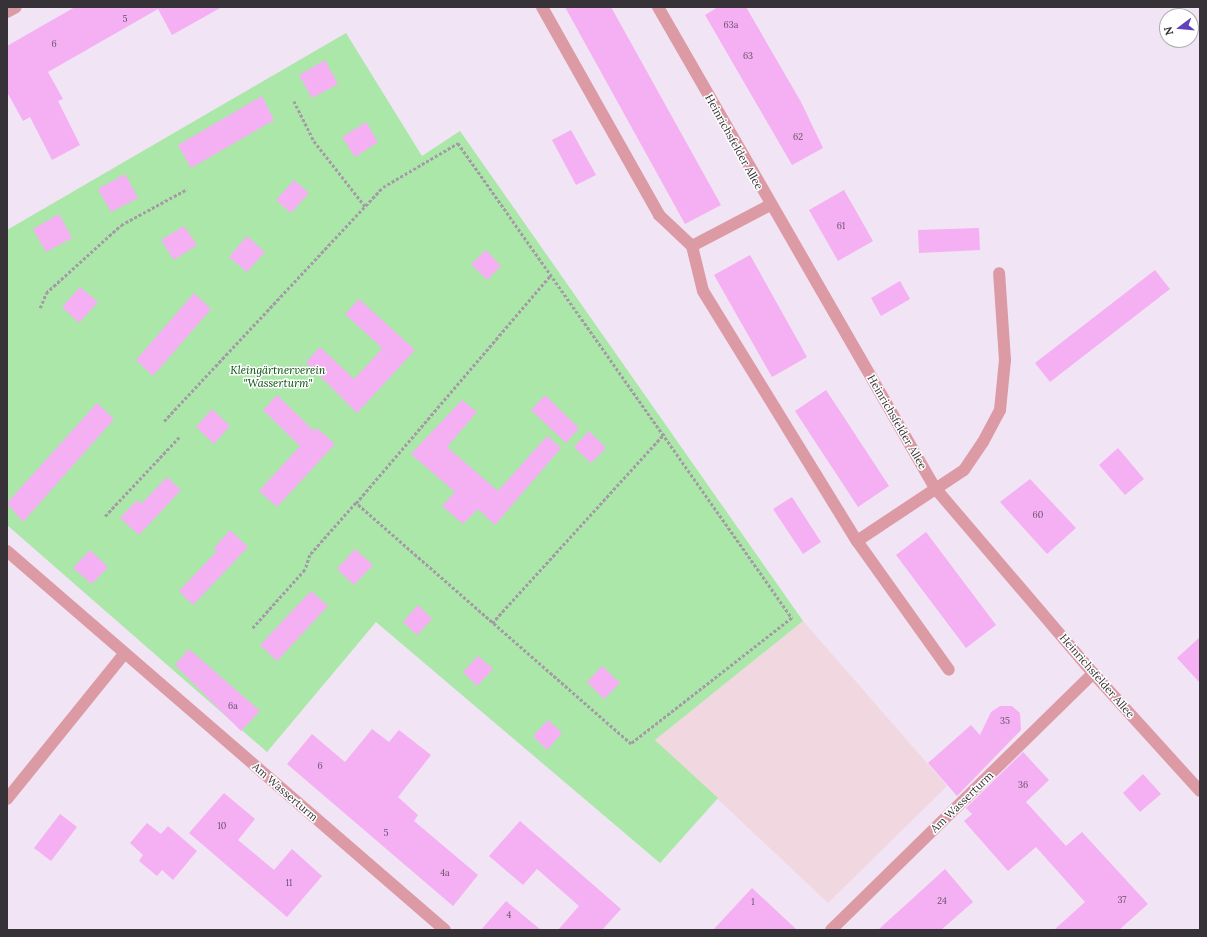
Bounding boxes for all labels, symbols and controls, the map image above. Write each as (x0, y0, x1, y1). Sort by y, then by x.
north arrow (1159, 8, 1199, 48)
house number: 5 (123, 14, 127, 24)
house number: 63a (724, 20, 738, 30)
text: N (1161, 25, 1176, 37)
house number: 6 (51, 39, 57, 49)
house number: 63 (743, 51, 753, 61)
street label: Heinrichsfelder Allee (702, 92, 766, 192)
house number: 62 (793, 132, 803, 142)
house number: 61 (837, 221, 845, 231)
park label: Kleingärtnerverein "Wasserturm" (230, 364, 326, 390)
street label: Heinrichsfelder Allee (865, 372, 929, 472)
house number: 60 (1033, 510, 1043, 520)
street label: Heinrichsfelder Allee (1057, 631, 1137, 721)
house number: 6a (228, 701, 238, 711)
house number: 35 (1000, 716, 1010, 726)
street label: Am Wasserturm (250, 760, 320, 824)
house number: 6 (317, 761, 323, 771)
street label: Am Wasserturm (928, 769, 996, 835)
house number: 36 (1018, 780, 1028, 790)
house number: 10 (218, 821, 226, 831)
house number: 5 (384, 828, 388, 838)
house number: 4a (440, 868, 450, 878)
house number: 11 (286, 878, 292, 888)
house number: 37 (1118, 895, 1126, 905)
house number: 24 (937, 896, 947, 906)
house number: 1 (751, 897, 755, 907)
house number: 4 (507, 910, 511, 920)

